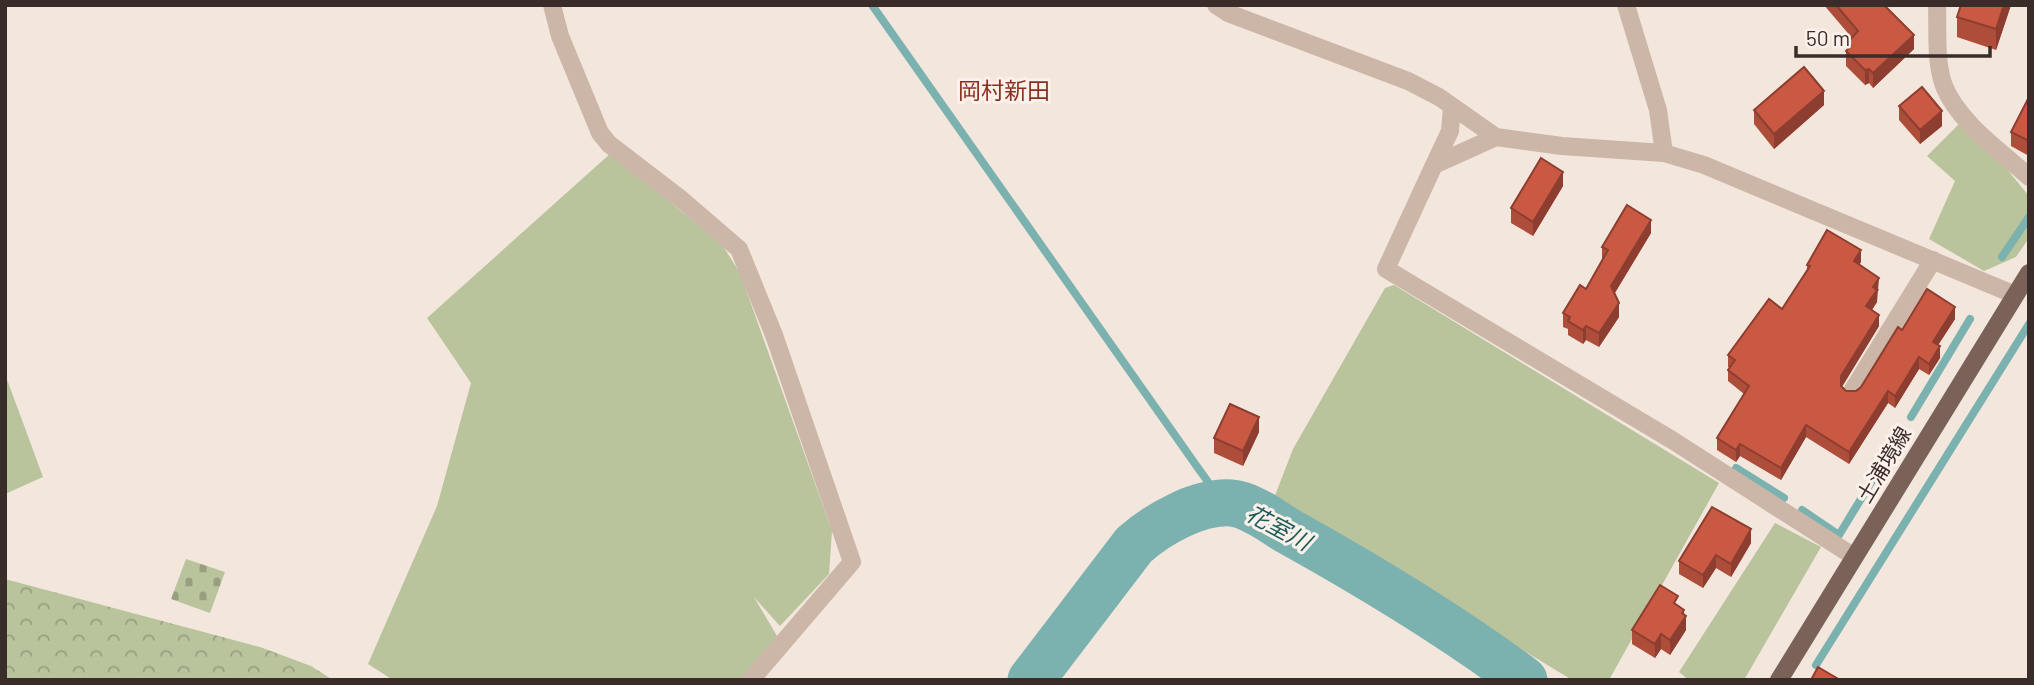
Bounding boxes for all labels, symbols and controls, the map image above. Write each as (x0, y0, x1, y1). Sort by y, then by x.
scale bar (1796, 14, 1990, 58)
text: 50 m (1806, 25, 1850, 50)
district label: 岡村新田 (958, 76, 1050, 104)
street label: 土浦境線 (1851, 422, 1915, 506)
water label: 花室川 (1242, 498, 1319, 557)

